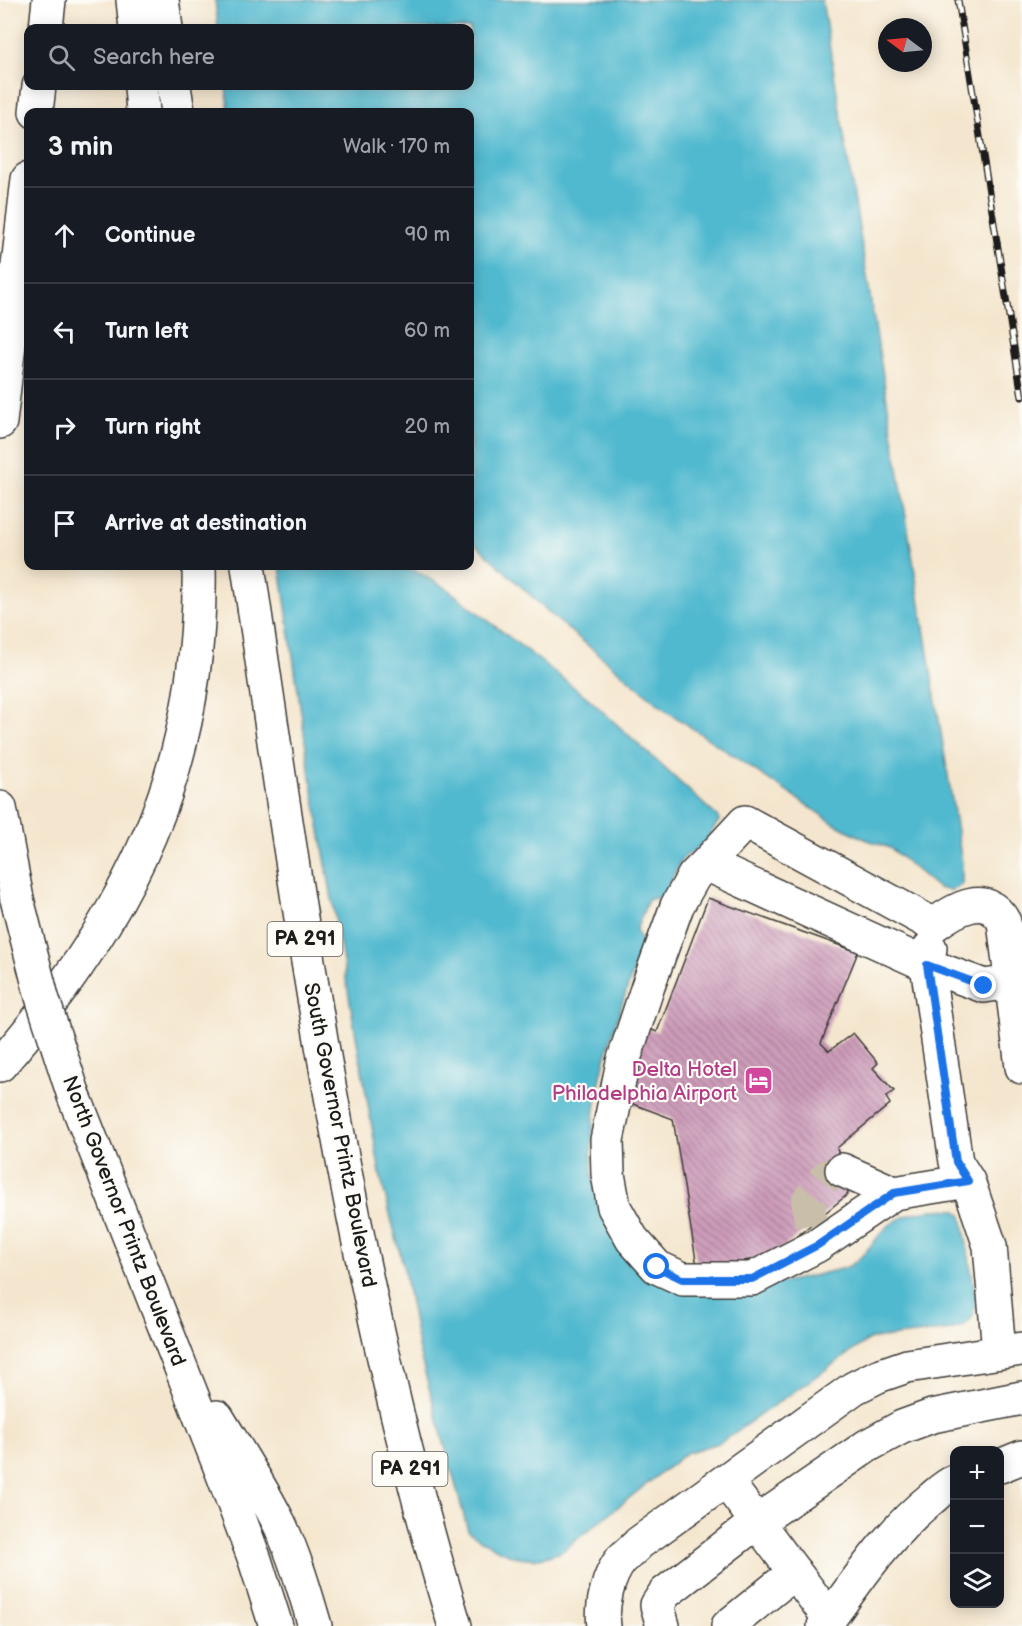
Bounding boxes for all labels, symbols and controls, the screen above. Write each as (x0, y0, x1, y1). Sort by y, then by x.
north arrow (878, 18, 932, 72)
search box (24, 24, 474, 90)
icon: search (45, 41, 78, 74)
text: Search here (93, 44, 215, 71)
text: 3 min (48, 132, 113, 163)
text: Walk · 170 m (343, 135, 450, 159)
icon: ahead (48, 219, 81, 252)
text: Continue (105, 222, 195, 249)
text: 90 m (405, 223, 450, 247)
icon: left (48, 315, 81, 348)
text: Turn left (105, 318, 189, 345)
text: 60 m (404, 319, 450, 343)
icon: right (48, 411, 81, 444)
text: Turn right (105, 414, 201, 441)
text: 20 m (405, 415, 450, 439)
icon: arrive (48, 507, 81, 540)
text: Arrive at destination (105, 510, 307, 537)
road number: PA 291 (268, 922, 342, 956)
route end (970, 972, 996, 998)
street label: South Governor Printz Boulevard (298, 981, 382, 1289)
place label: Delta Hotel Philadelphia Airport (552, 1057, 738, 1106)
hotel icon: Delta Hotel Philadelphia Airport (742, 1065, 774, 1097)
street label: North Governor Printz Boulevard (57, 1072, 191, 1370)
route start (643, 1253, 669, 1279)
map controls (950, 1446, 1004, 1608)
button: + (950, 1446, 1004, 1500)
road number: PA 291 (372, 1452, 448, 1486)
button: − (950, 1500, 1004, 1554)
button: layers (950, 1554, 1004, 1608)

